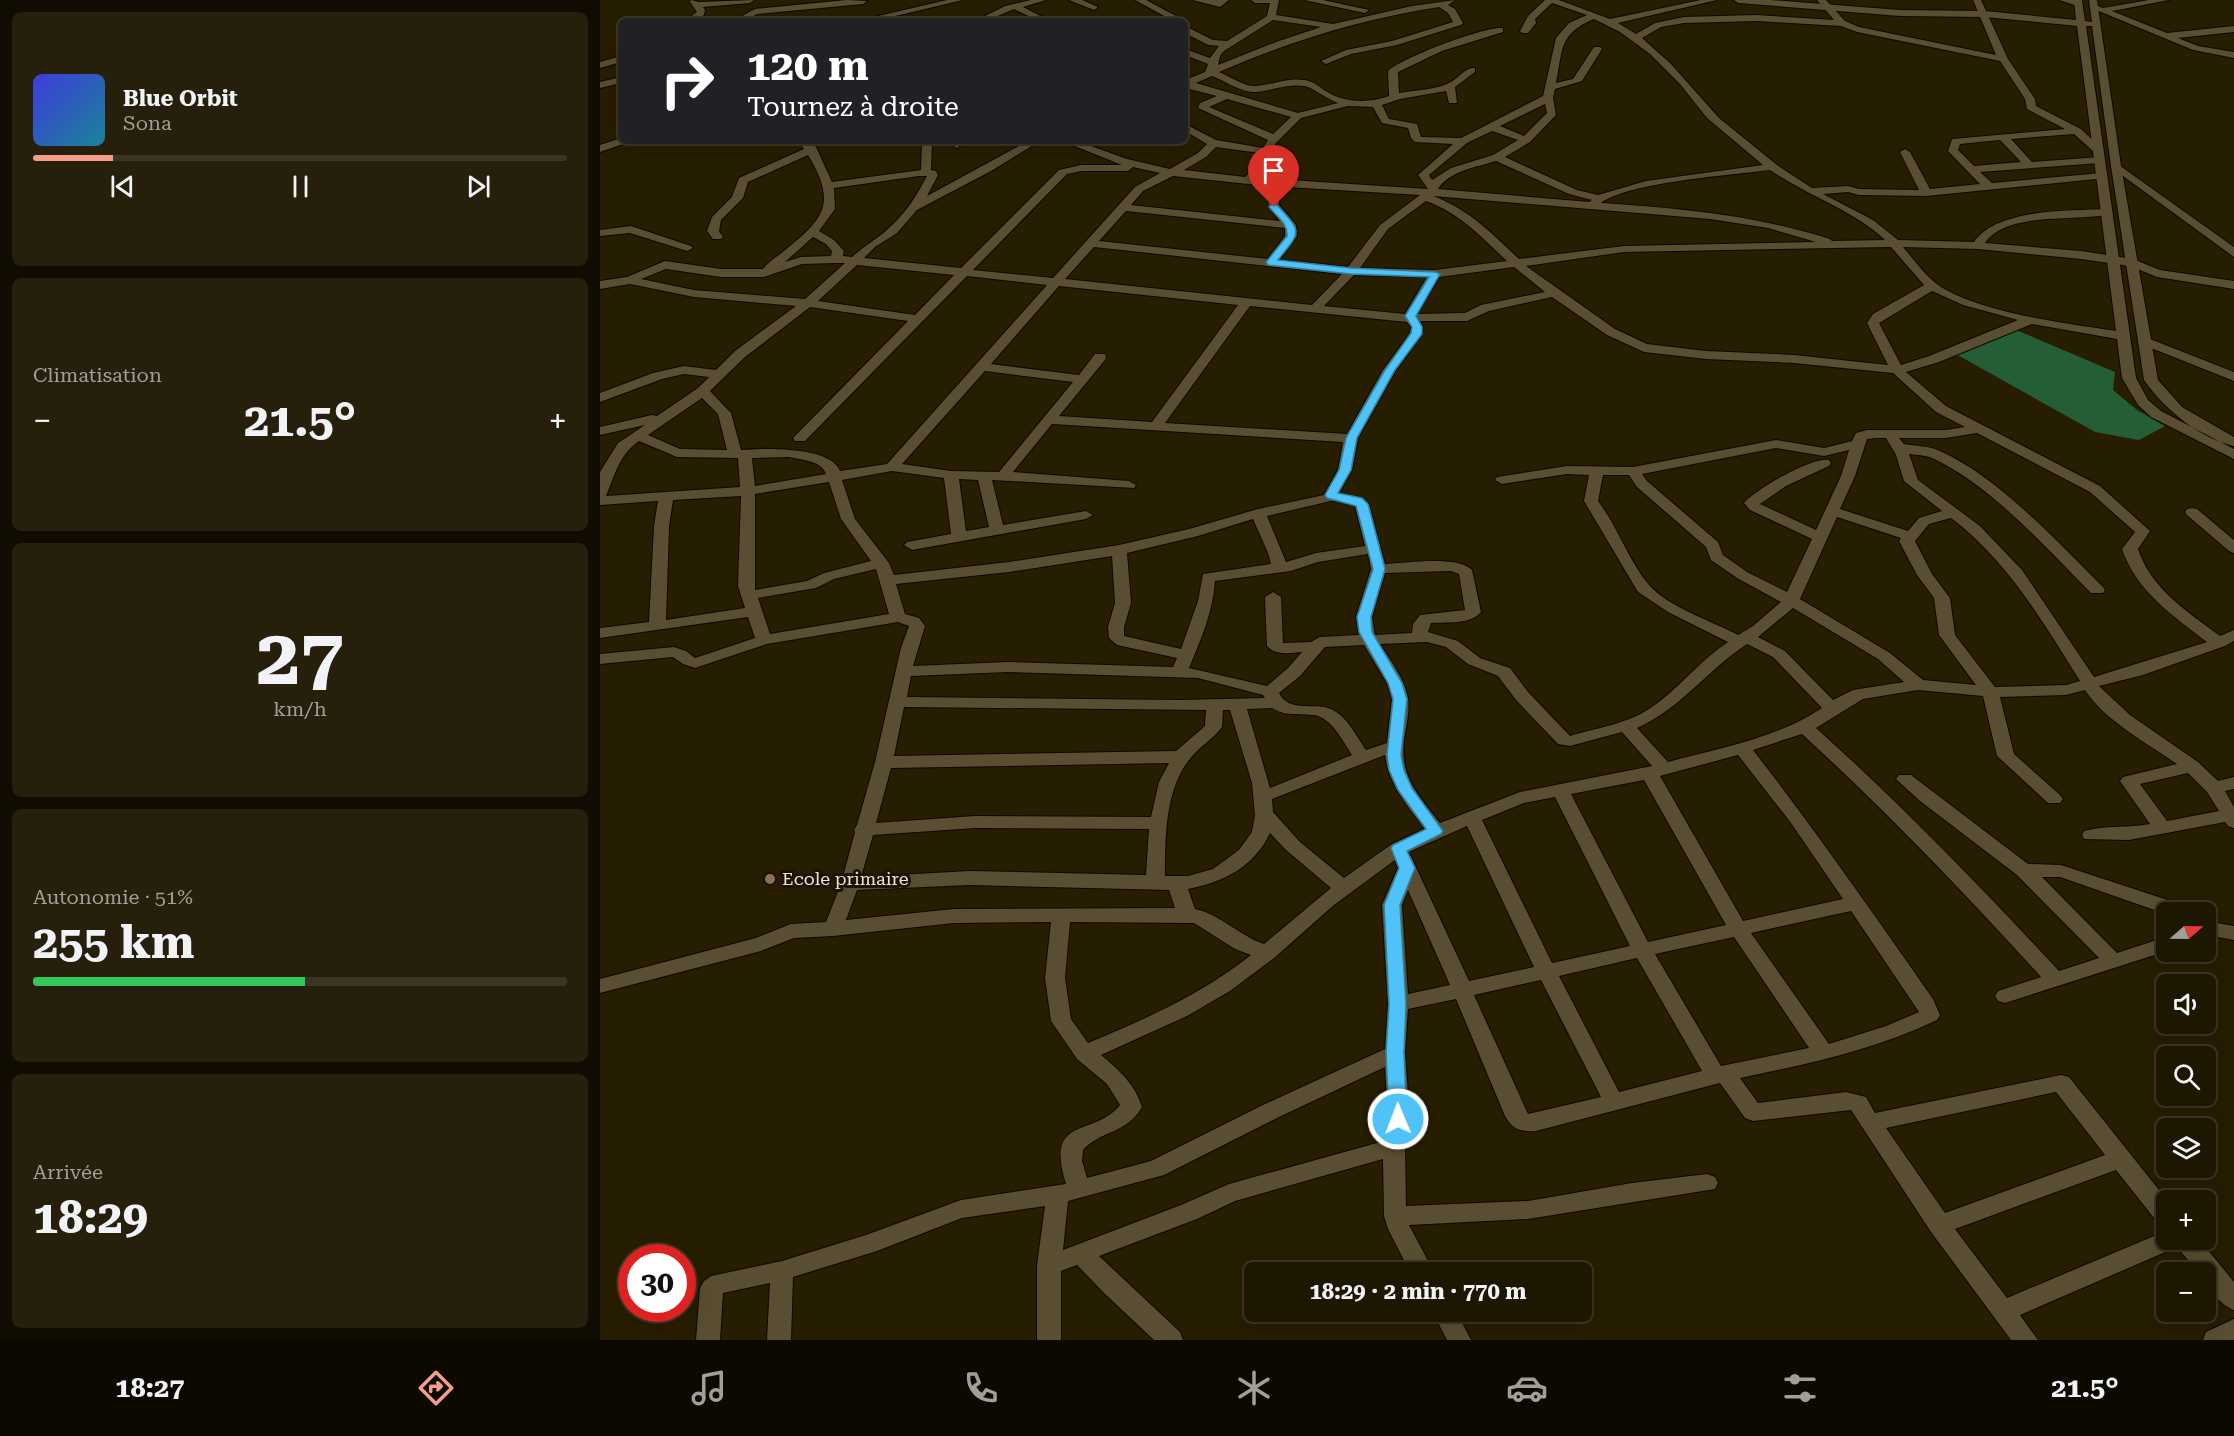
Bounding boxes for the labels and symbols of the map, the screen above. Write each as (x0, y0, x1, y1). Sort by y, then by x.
pin (1248, 145, 1299, 207)
place label: Ecole primaire (782, 868, 909, 889)
marker: Ecole primaire (763, 872, 777, 886)
north arrow (2156, 902, 2216, 962)
position arrow (1366, 1087, 1430, 1151)
speed limit sign: 30 (618, 1244, 696, 1322)

